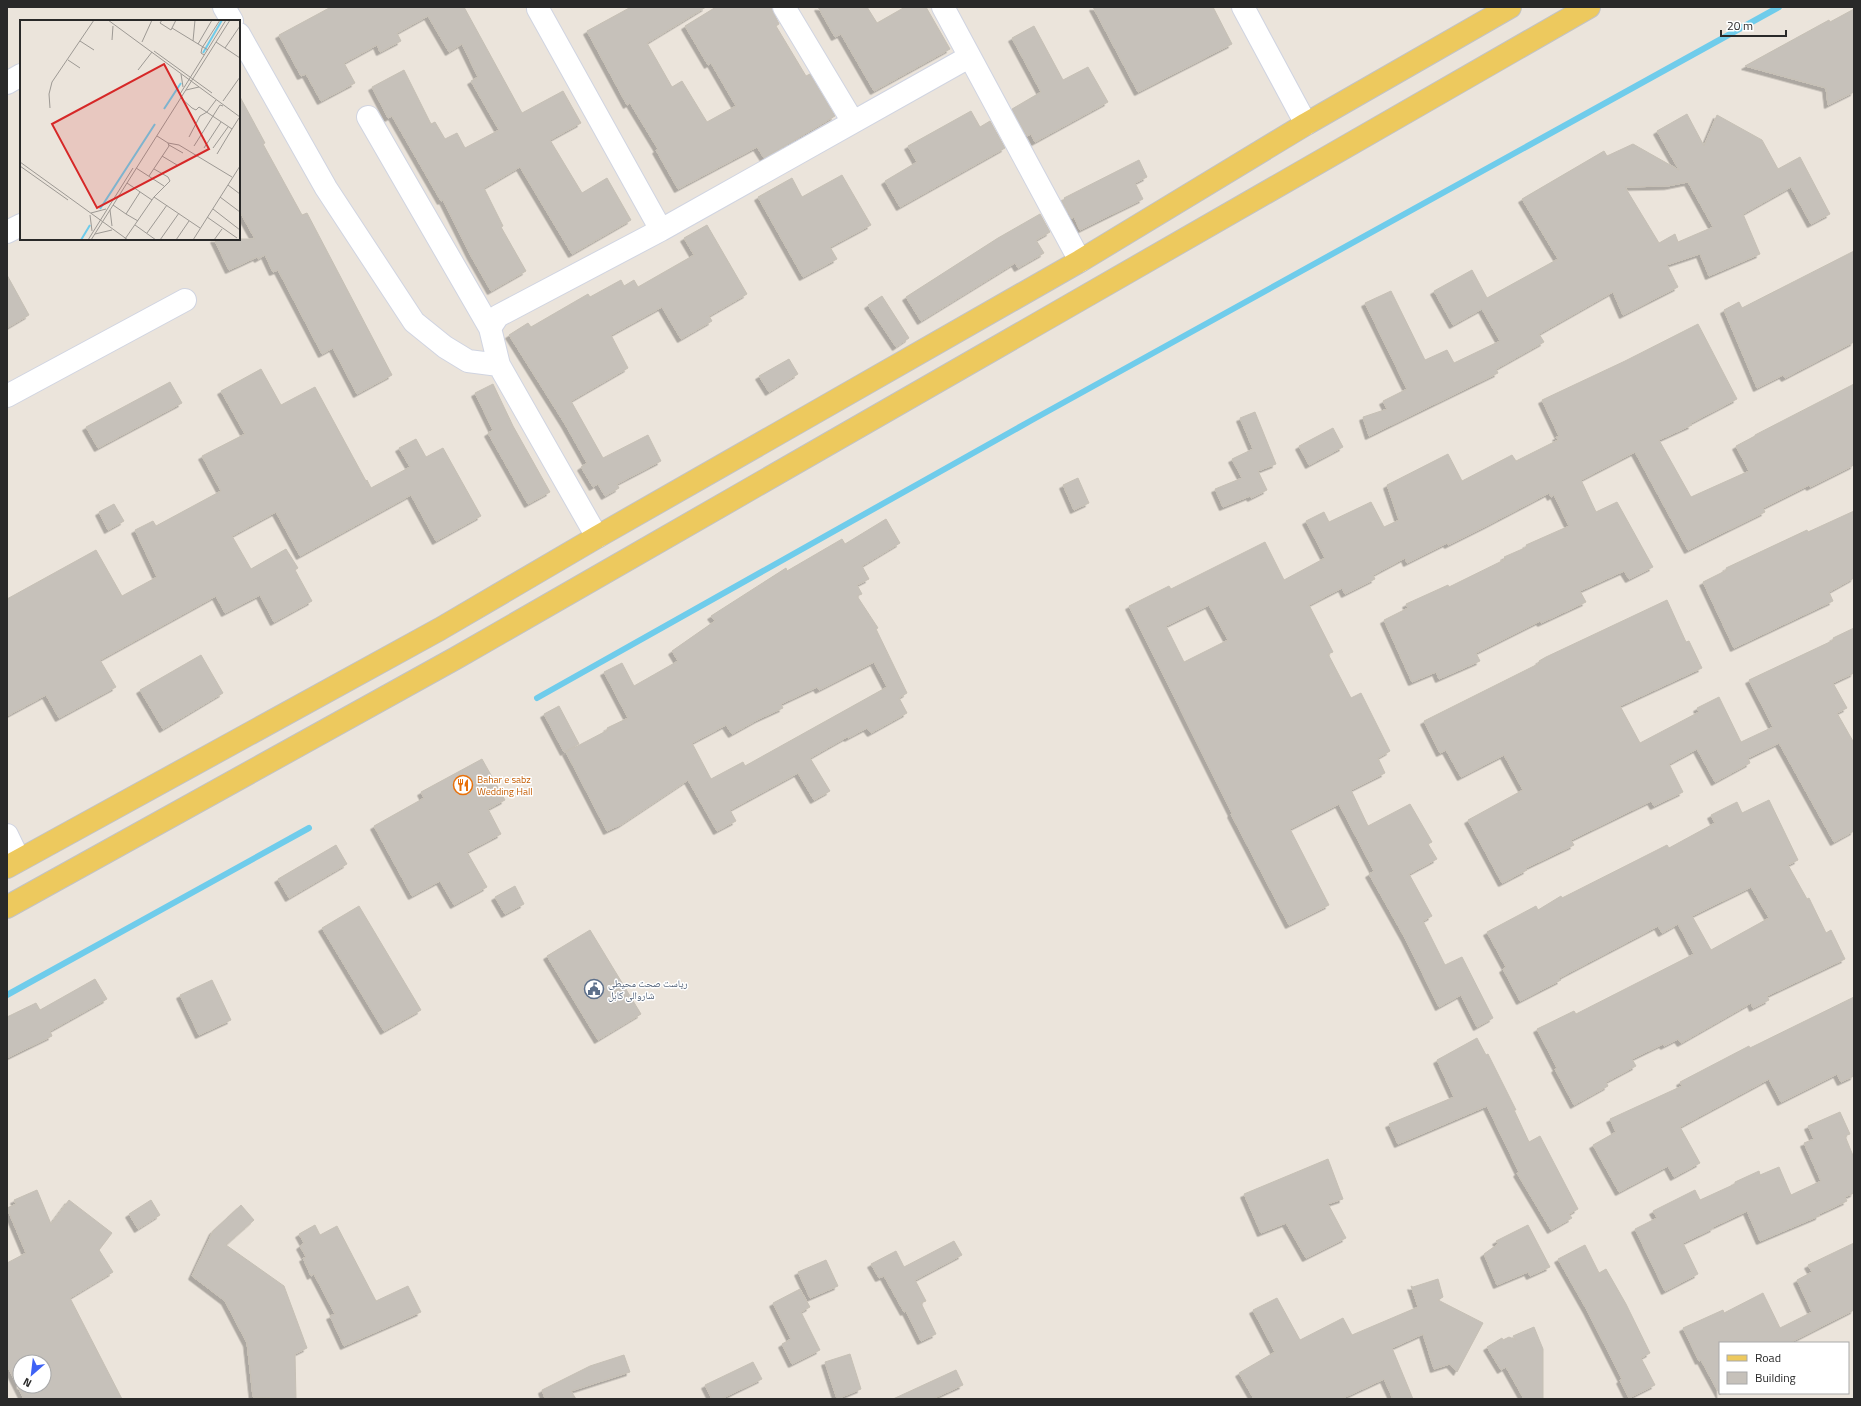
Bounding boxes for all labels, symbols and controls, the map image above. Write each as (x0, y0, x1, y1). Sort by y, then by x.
scale bar (1721, 12, 1786, 38)
text: 20 m (1727, 16, 1753, 35)
inset map (20, 20, 240, 240)
place label: Bahar e sabz Wedding Hall (477, 772, 533, 799)
restaurant icon: Bahar e sabz Wedding Hall (452, 774, 474, 796)
place label: ریاست صحت محیطی شاروالی کابل (608, 976, 688, 1003)
public building icon: ریاست صحت محیطی شاروالی کابل (583, 978, 605, 1000)
legend (1719, 1342, 1849, 1394)
text: Road (1755, 1348, 1781, 1367)
north arrow (12, 1354, 52, 1394)
text: Building (1755, 1368, 1796, 1387)
text: N (20, 1374, 34, 1392)

